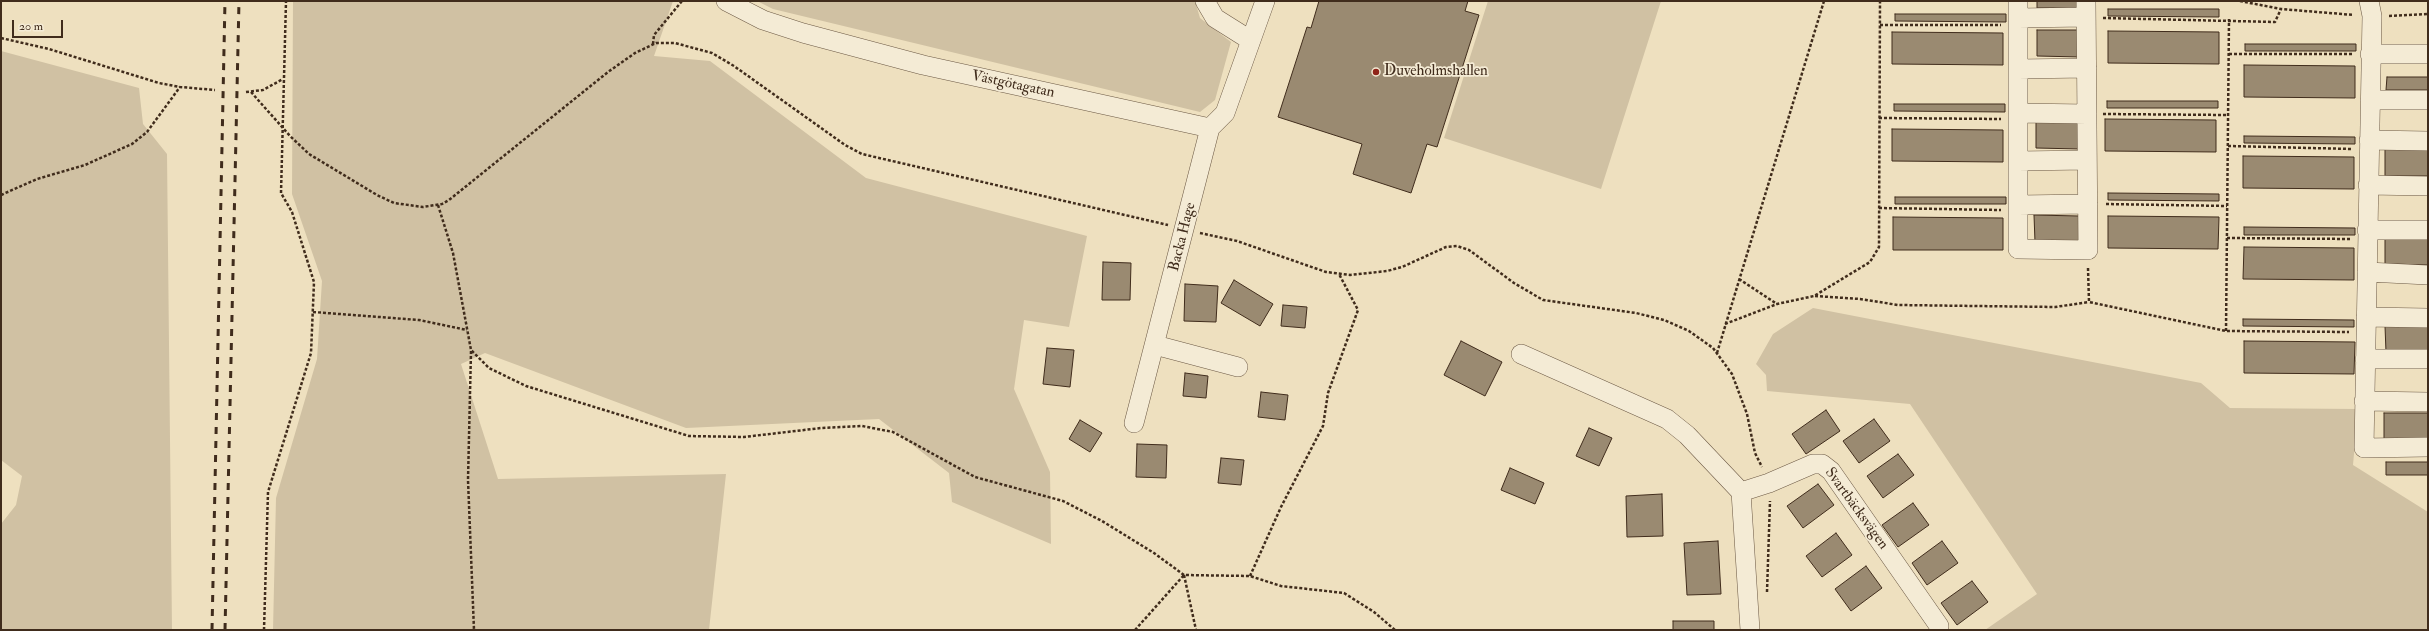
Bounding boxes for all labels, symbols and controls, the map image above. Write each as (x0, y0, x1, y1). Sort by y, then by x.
scale bar (14, 12, 65, 38)
text: 20 m (19, 19, 43, 34)
place label: Duveholmshallen (1384, 63, 1488, 81)
street label: Västgötagatan (970, 67, 1056, 103)
marker: Duveholmshallen (1371, 67, 1381, 77)
street label: Backa Hage (1166, 201, 1200, 273)
street label: Svartbäcksvägen (1820, 465, 1892, 553)

